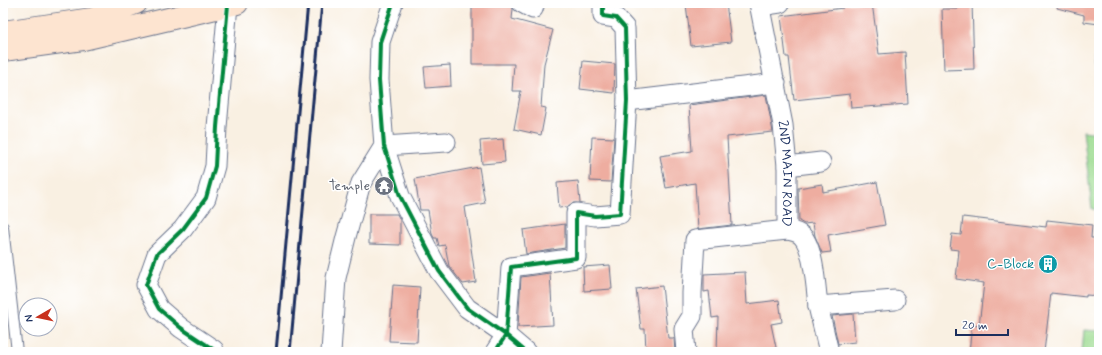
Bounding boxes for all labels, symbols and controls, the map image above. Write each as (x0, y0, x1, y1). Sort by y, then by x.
street label: 2ND MAIN ROAD (773, 119, 796, 227)
temple icon: Temple (373, 175, 395, 197)
place label: Temple (329, 177, 370, 195)
building icon: C-Block (1037, 253, 1059, 275)
place label: C-Block (987, 255, 1034, 273)
north arrow (18, 297, 58, 337)
scale bar (956, 311, 1008, 337)
text: N (22, 314, 37, 323)
text: 20 m (962, 318, 988, 334)

